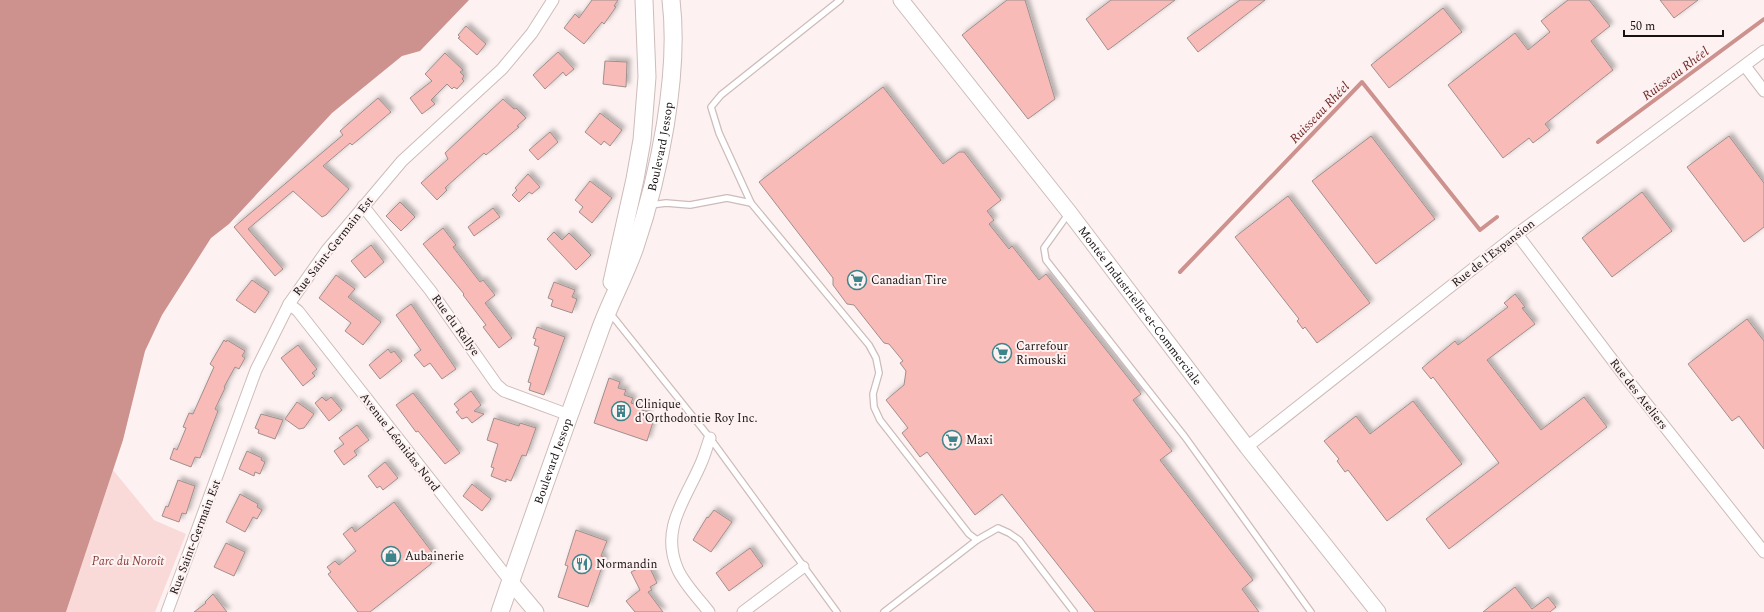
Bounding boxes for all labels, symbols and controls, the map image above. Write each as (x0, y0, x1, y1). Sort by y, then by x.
scale bar (1624, 12, 1723, 38)
text: 50 m (1630, 17, 1655, 36)
water label: Ruisseau Rhéel (1638, 42, 1714, 106)
water label: Ruisseau Rhéel (1285, 77, 1355, 148)
street label: Boulevard Jessop (643, 101, 679, 193)
street label: Rue Saint-Germain Est (288, 192, 378, 300)
street label: Rue de l'Expansion (1447, 215, 1539, 292)
street label: Montée Industrielle-et-Commerciale (1073, 222, 1206, 390)
supermarket icon: Canadian Tire (846, 269, 868, 291)
place label: Canadian Tire (871, 271, 947, 290)
street label: Rue du Rallye (427, 290, 485, 360)
place label: Carrefour Rimouski (1016, 337, 1068, 370)
supermarket icon: Carrefour Rimouski (991, 342, 1013, 364)
street label: Rue des Ateliers (1605, 355, 1673, 434)
street label: Avenue Léonidas Nord (355, 389, 445, 496)
place label: Clinique d'Orthodontie Roy Inc. (635, 395, 757, 428)
building icon: Clinique d'Orthodontie Roy Inc. (610, 400, 632, 422)
street label: Boulevard Jessop (529, 415, 578, 507)
supermarket icon: Maxi (941, 429, 963, 451)
place label: Maxi (966, 431, 993, 450)
street label: Rue Saint-Germain Est (165, 477, 226, 598)
shop icon: Aubainerie (380, 545, 402, 567)
place label: Aubainerie (405, 547, 464, 566)
park label: Parc du Noroît (92, 552, 164, 571)
restaurant icon: Normandin (571, 553, 593, 575)
place label: Normandin (596, 555, 657, 574)

